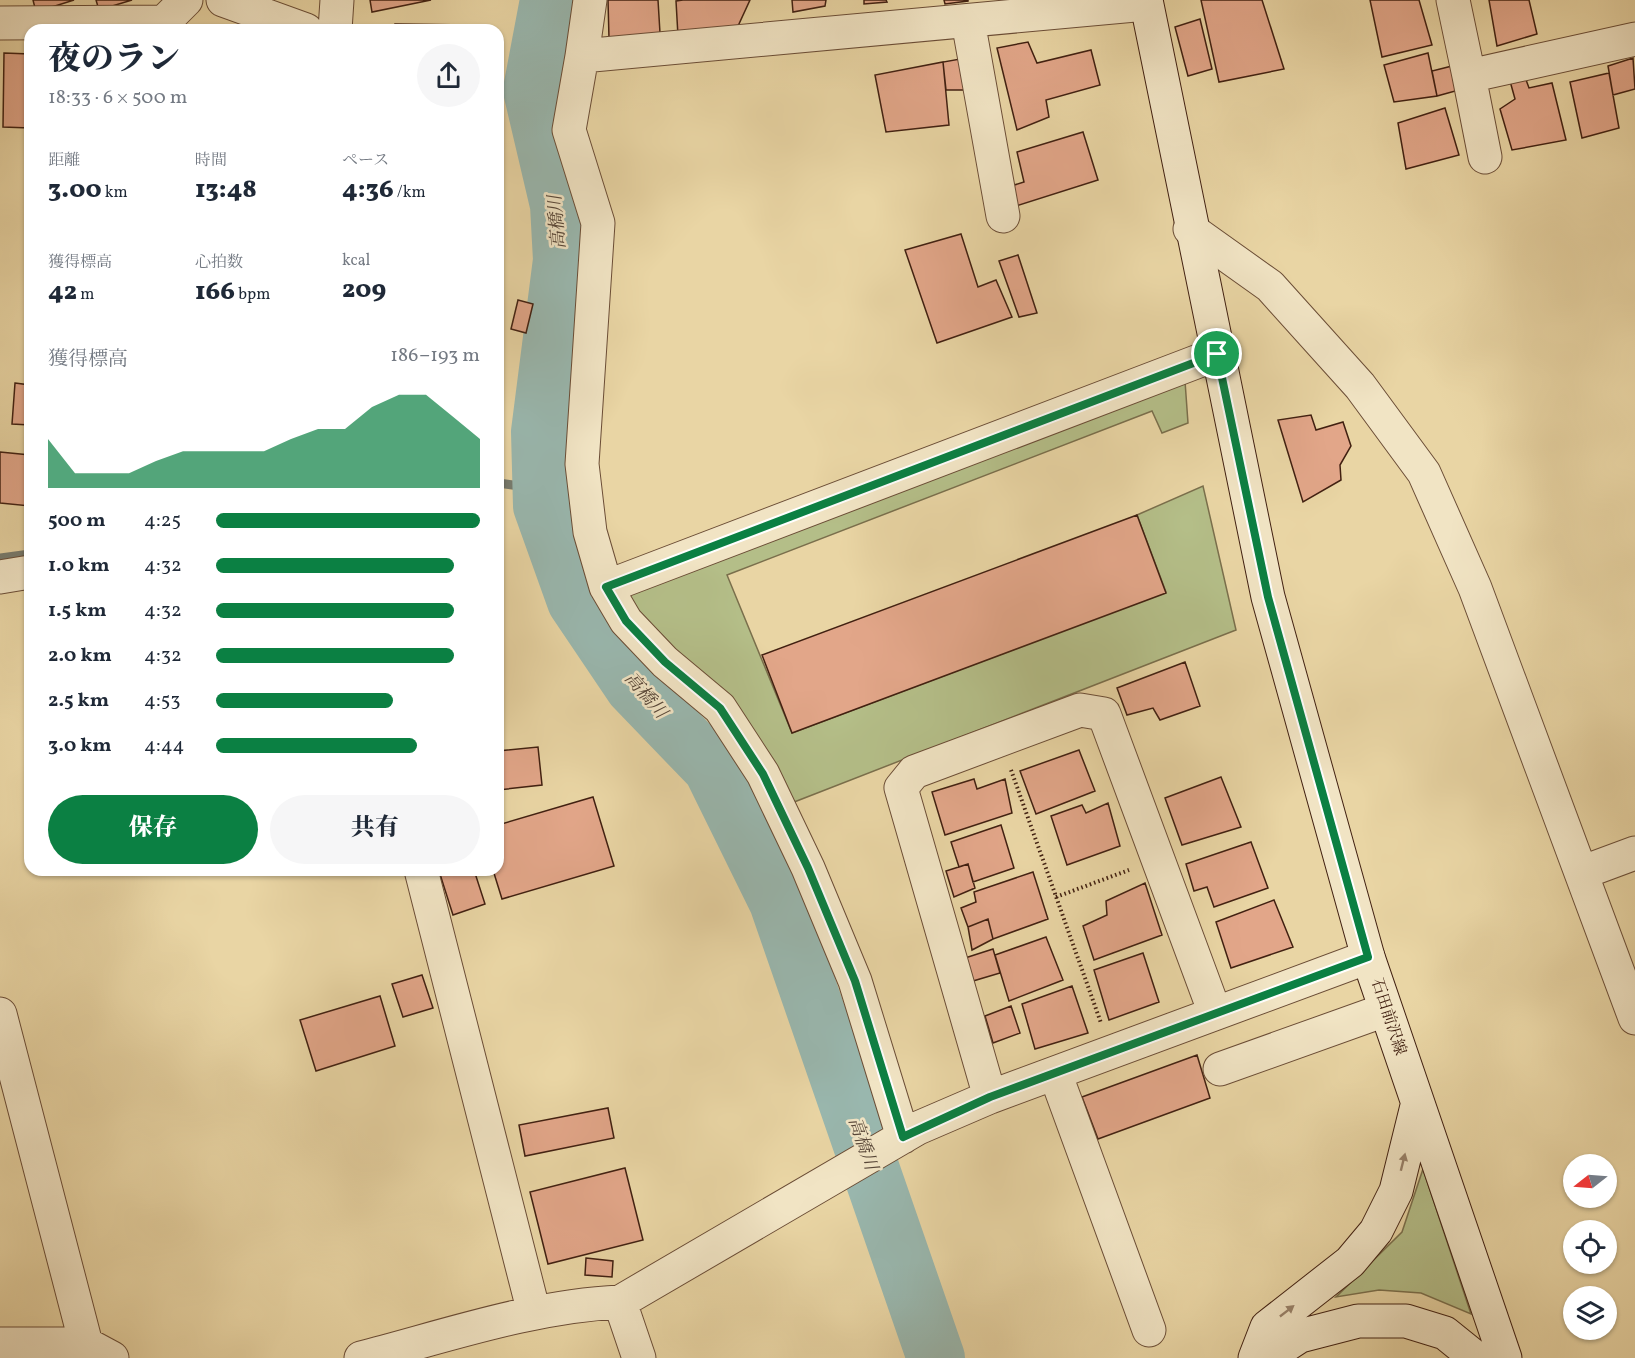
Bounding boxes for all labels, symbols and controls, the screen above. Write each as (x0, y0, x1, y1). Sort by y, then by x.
text: 夜のラン (48, 38, 180, 84)
button: share (417, 44, 480, 107)
text: 18:33 · 6 × 500 m (48, 84, 187, 112)
text: 距離 (48, 150, 80, 172)
text: 時間 (195, 150, 227, 172)
text: ペース (342, 150, 389, 172)
text: 3.00 (48, 172, 102, 208)
text: 13:48 (195, 172, 257, 208)
text: 4:36 (342, 172, 394, 208)
text: km (102, 182, 128, 204)
text: /km (394, 182, 426, 204)
water label: 高橋川 (543, 192, 573, 250)
text: kcal (342, 250, 370, 272)
text: 獲得標高 (48, 252, 112, 274)
text: 心拍数 (195, 252, 243, 274)
text: 209 (342, 272, 386, 308)
text: 42 (48, 274, 77, 310)
text: 166 (195, 274, 235, 310)
text: m (77, 284, 94, 306)
text: bpm (235, 284, 270, 306)
pin (1191, 328, 1242, 379)
icon: arrive (1200, 337, 1233, 370)
text: 186–193 m (390, 342, 480, 370)
text: 獲得標高 (48, 346, 128, 374)
text: 500 m (48, 507, 106, 535)
text: 4:25 (144, 507, 181, 535)
text: 1.0 km (48, 552, 110, 580)
text: 4:32 (144, 552, 182, 580)
text: 1.5 km (48, 597, 107, 625)
text: 4:32 (144, 597, 182, 625)
text: 2.0 km (48, 642, 112, 670)
text: 4:32 (144, 642, 182, 670)
water label: 高橋川 (618, 667, 673, 726)
text: 2.5 km (48, 687, 109, 715)
text: 4:53 (144, 687, 181, 715)
text: 3.0 km (48, 732, 112, 760)
text: 4:44 (144, 732, 185, 760)
button: 保存 (48, 795, 258, 864)
button: 共有 (270, 795, 480, 864)
street label: 石田前沢線 (1365, 976, 1411, 1058)
water label: 高橋川 (841, 1114, 883, 1175)
one-way arrow (1399, 1153, 1409, 1171)
north arrow (1563, 1154, 1617, 1208)
map controls (1563, 1154, 1617, 1340)
button: locate (1563, 1220, 1617, 1274)
button: layers (1563, 1286, 1617, 1340)
one-way arrow (1279, 1305, 1295, 1318)

